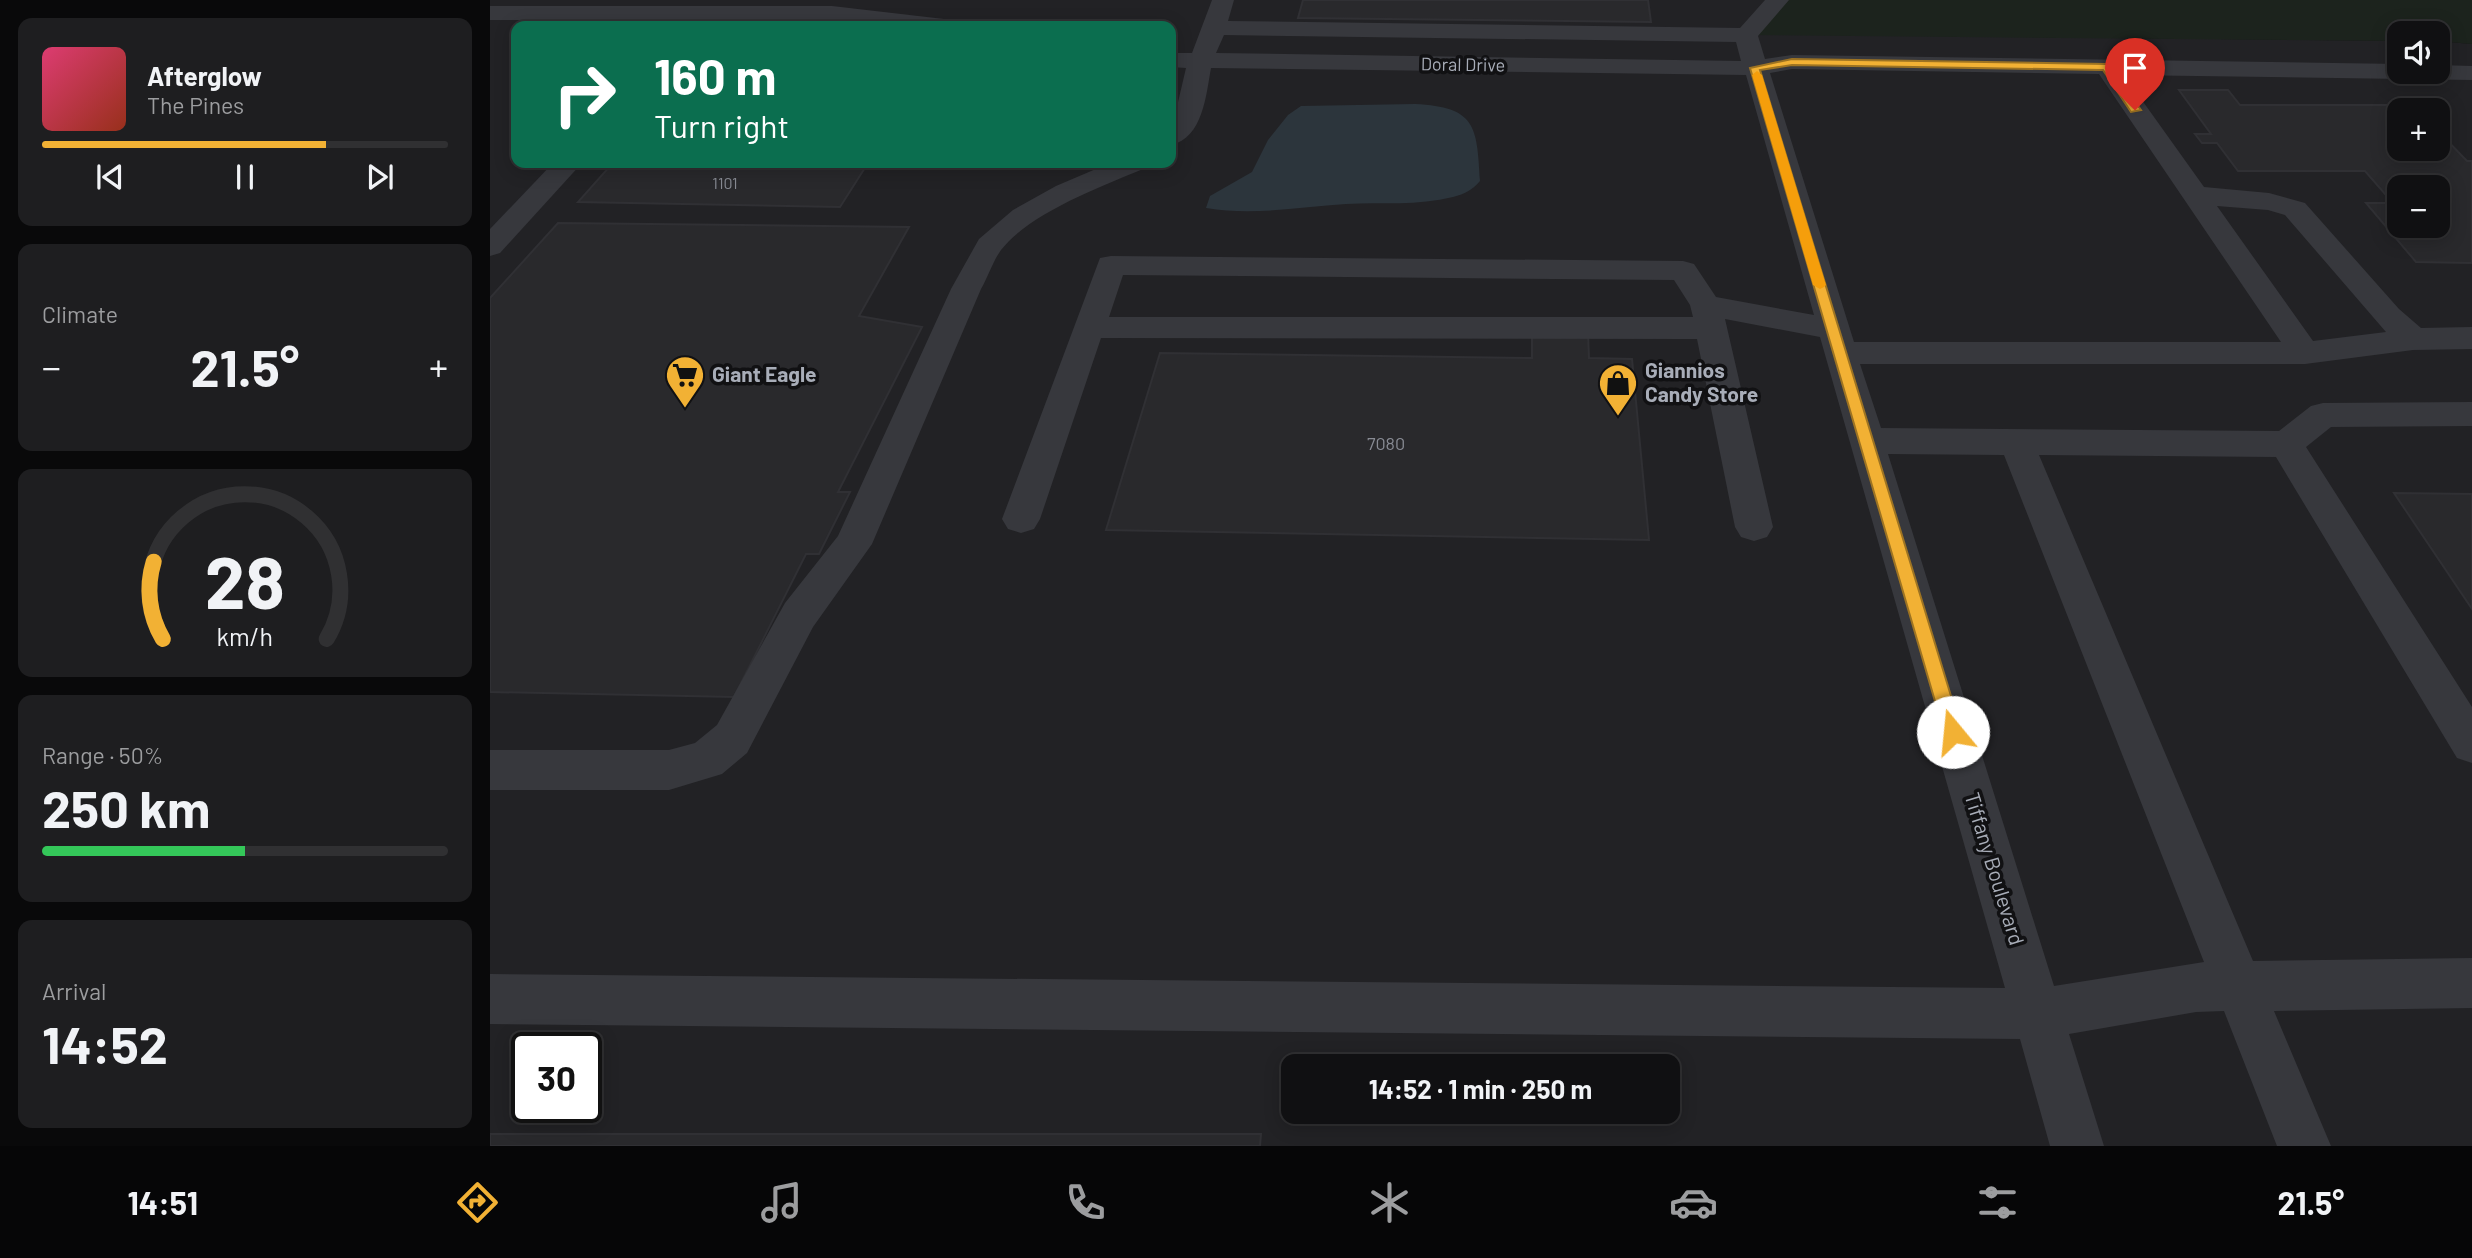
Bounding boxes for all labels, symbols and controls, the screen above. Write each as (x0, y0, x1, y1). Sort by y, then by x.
map controls (2387, 21, 2450, 238)
button: sound (2387, 21, 2450, 84)
pin (2105, 38, 2165, 110)
text: 160 m (654, 46, 776, 105)
icon: right (539, 49, 630, 140)
icon: arrive (2116, 49, 2154, 87)
street label: Doral Drive (1421, 52, 1505, 76)
text: Afterglow (147, 60, 262, 91)
text: The Pines (147, 91, 244, 119)
button: + (2387, 98, 2450, 161)
text: Turn right (654, 106, 789, 144)
icon: previous (91, 158, 129, 196)
icon: pause (226, 158, 264, 196)
icon: next (361, 158, 399, 196)
house number: 1101 (712, 173, 738, 192)
button: − (2387, 175, 2450, 238)
text: Climate (42, 300, 118, 328)
text: 21.5° (191, 335, 299, 397)
text: − (42, 343, 61, 389)
text: + (429, 343, 448, 389)
supermarket icon: Giant Eagle (664, 354, 706, 409)
place label: Giannios Candy Store (1645, 357, 1758, 406)
place label: Giant Eagle (712, 361, 817, 386)
shop icon: Giannios Candy Store (1597, 362, 1639, 417)
house number: 7080 (1367, 432, 1405, 454)
text: 28 (205, 536, 285, 624)
text: km/h (217, 621, 273, 651)
position arrow (1916, 695, 1990, 769)
text: Range · 50% (42, 741, 163, 769)
text: 250 km (42, 776, 210, 838)
street label: Tiffany Boulevard (1960, 789, 2031, 948)
text: Arrival (42, 977, 106, 1005)
text: 14:52 (42, 1012, 168, 1074)
speed limit sign: 30 (511, 1032, 602, 1123)
text: 14:52 · 1 min · 250 m (1369, 1073, 1592, 1104)
icon: directions (453, 1178, 502, 1227)
icon: music (757, 1178, 806, 1227)
icon: phone (1061, 1178, 1110, 1227)
icon: climate (1365, 1178, 1414, 1227)
icon: car (1669, 1178, 1718, 1227)
icon: filters (1973, 1178, 2022, 1227)
text: 14:51 (128, 1183, 198, 1221)
text: 21.5° (2277, 1183, 2344, 1221)

